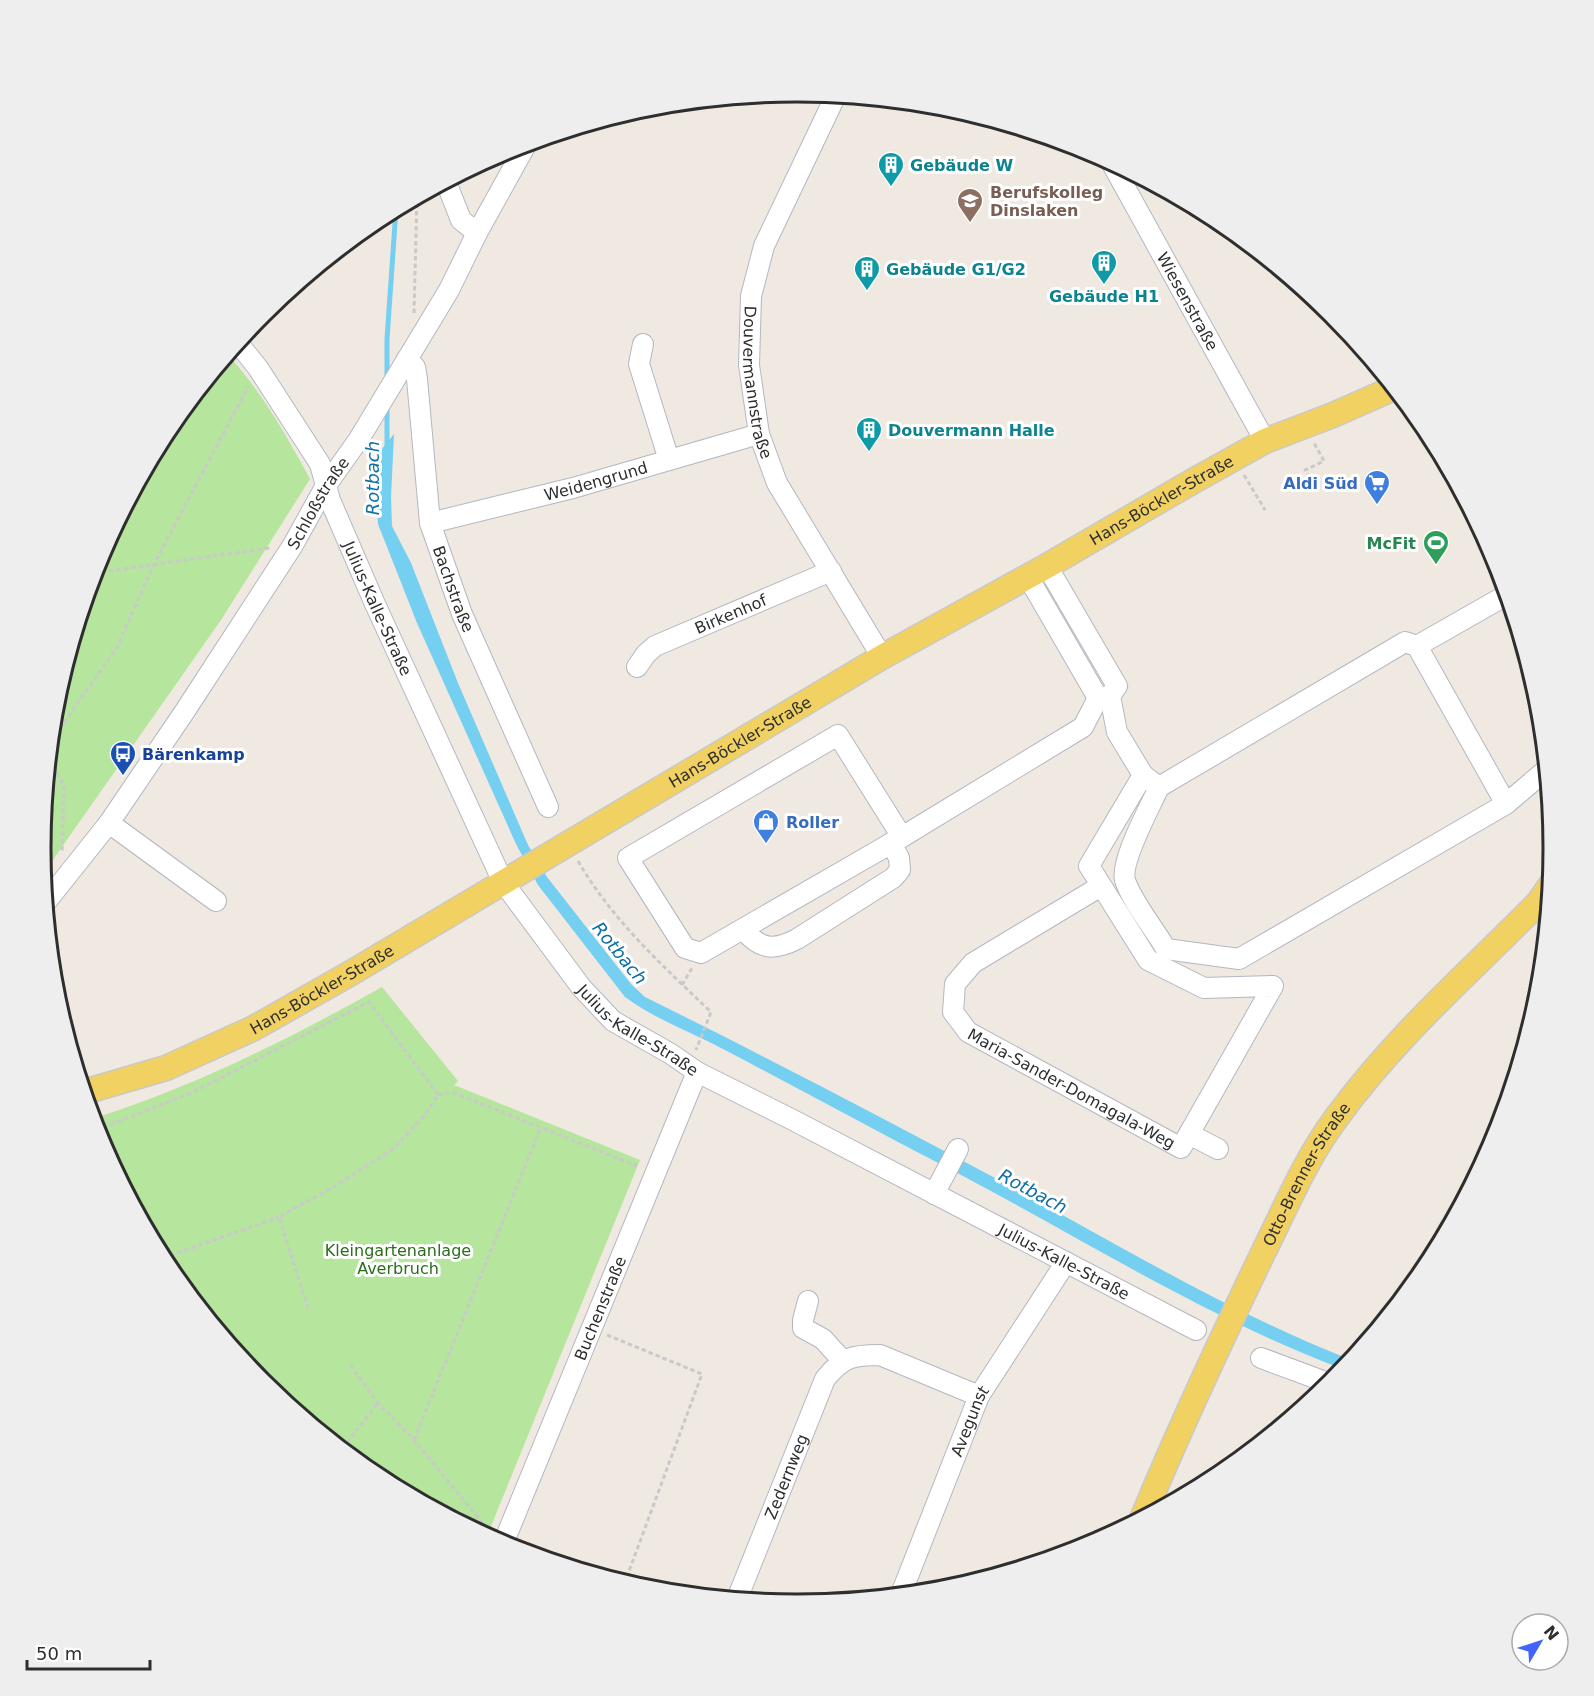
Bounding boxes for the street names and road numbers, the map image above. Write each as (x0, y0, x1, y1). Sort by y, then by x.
street label: Wiesenstraße (1153, 249, 1222, 354)
street label: Douvermannstraße (739, 306, 777, 461)
street label: Hans-Böckler-Straße (1086, 451, 1237, 549)
street label: Schloßstraße (283, 453, 353, 553)
street label: Weidengrund (542, 457, 650, 504)
street label: Julius-Kalle-Straße (339, 537, 416, 679)
street label: Bachstraße (429, 543, 478, 635)
street label: Birkenhof (692, 590, 770, 637)
street label: Hans-Böckler-Straße (665, 692, 815, 791)
street label: Hans-Böckler-Straße (246, 940, 397, 1038)
street label: Julius-Kalle-Straße (573, 979, 702, 1080)
street label: Maria-Sander-Domagala-Weg (964, 1024, 1179, 1153)
street label: Otto-Brenner-Straße (1258, 1099, 1354, 1249)
street label: Julius-Kalle-Straße (994, 1219, 1133, 1303)
street label: Buchenstraße (570, 1253, 630, 1363)
street label: Avegunst (947, 1382, 993, 1459)
street label: Zedernweg (760, 1431, 812, 1522)

